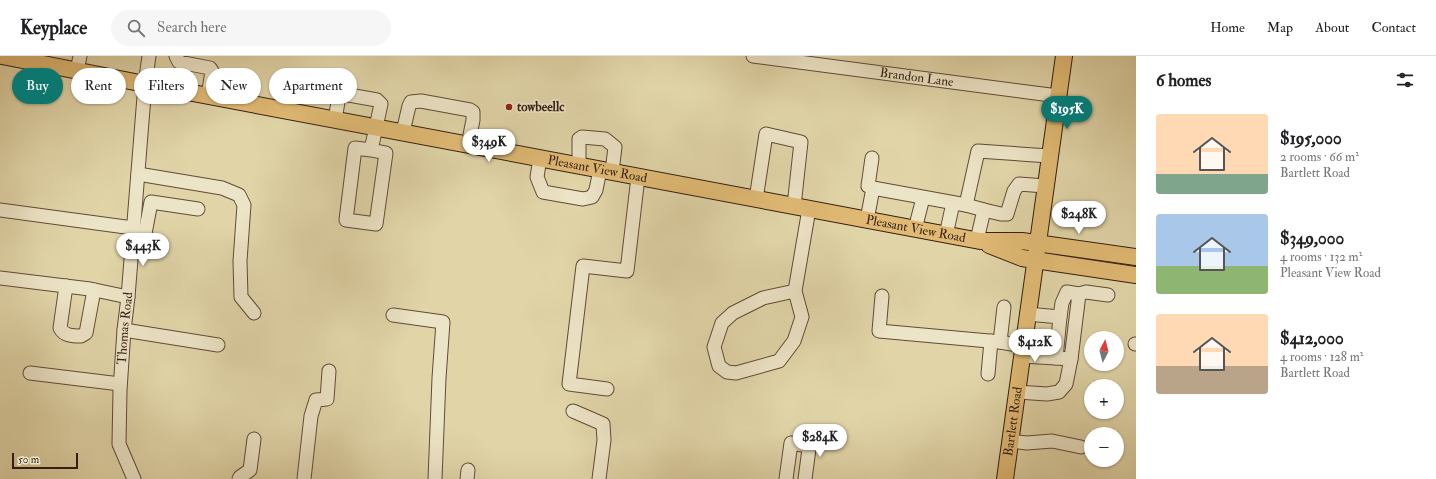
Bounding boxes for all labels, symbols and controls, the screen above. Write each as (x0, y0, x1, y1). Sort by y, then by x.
search box (111, 10, 391, 46)
text: Keyplace (20, 16, 87, 40)
icon: search (125, 17, 147, 39)
text: Search here (157, 18, 226, 37)
text: Home (1210, 19, 1245, 36)
text: Map (1267, 19, 1293, 36)
text: About (1315, 19, 1349, 36)
text: Contact (1371, 19, 1416, 36)
street label: Brandon Lane (879, 65, 955, 90)
chip: Buy (12, 68, 63, 104)
chip: Rent (71, 68, 126, 104)
chip: Filters (134, 68, 198, 104)
chip: New (206, 68, 261, 104)
chip: Apartment (269, 68, 357, 104)
icon: filters (1394, 69, 1416, 91)
text: 6 homes (1156, 70, 1211, 91)
pin: $195K (1039, 96, 1095, 130)
place label: towbeellc (517, 99, 565, 115)
text: $195K (1050, 101, 1084, 117)
marker: towbeellc (504, 102, 514, 112)
text: $195,000 (1280, 128, 1342, 149)
pin: $349K (461, 129, 517, 163)
icon: home (1188, 130, 1236, 178)
text: $349K (471, 134, 507, 150)
text: 2 rooms · 66 m² (1280, 149, 1359, 165)
street label: Pleasant View Road (546, 152, 649, 186)
text: Bartlett Road (1280, 165, 1350, 181)
pin: $248K (1051, 201, 1107, 235)
text: $248K (1061, 206, 1097, 222)
street label: Pleasant View Road (865, 212, 968, 246)
text: $349,000 (1280, 228, 1344, 249)
icon: home (1188, 230, 1236, 278)
pin: $443K (115, 233, 171, 267)
text: $443K (125, 238, 161, 254)
text: 4 rooms · 132 m² (1280, 249, 1362, 265)
text: Pleasant View Road (1280, 265, 1381, 281)
street label: Thomas Road (114, 291, 136, 365)
text: $412,000 (1280, 328, 1344, 349)
pin: $412K (1007, 329, 1063, 363)
icon: home (1188, 330, 1236, 378)
north arrow (1084, 331, 1124, 371)
map controls (1084, 331, 1124, 467)
text: $412K (1018, 334, 1052, 350)
text: 4 rooms · 128 m² (1280, 349, 1363, 365)
text: Bartlett Road (1280, 365, 1350, 381)
button: + (1084, 379, 1124, 419)
street label: Bartlett Road (1000, 385, 1026, 457)
pin: $284K (792, 424, 848, 458)
button: − (1084, 427, 1124, 467)
text: $284K (802, 429, 838, 445)
scale bar (12, 451, 78, 470)
text: 50 m (18, 453, 39, 466)

